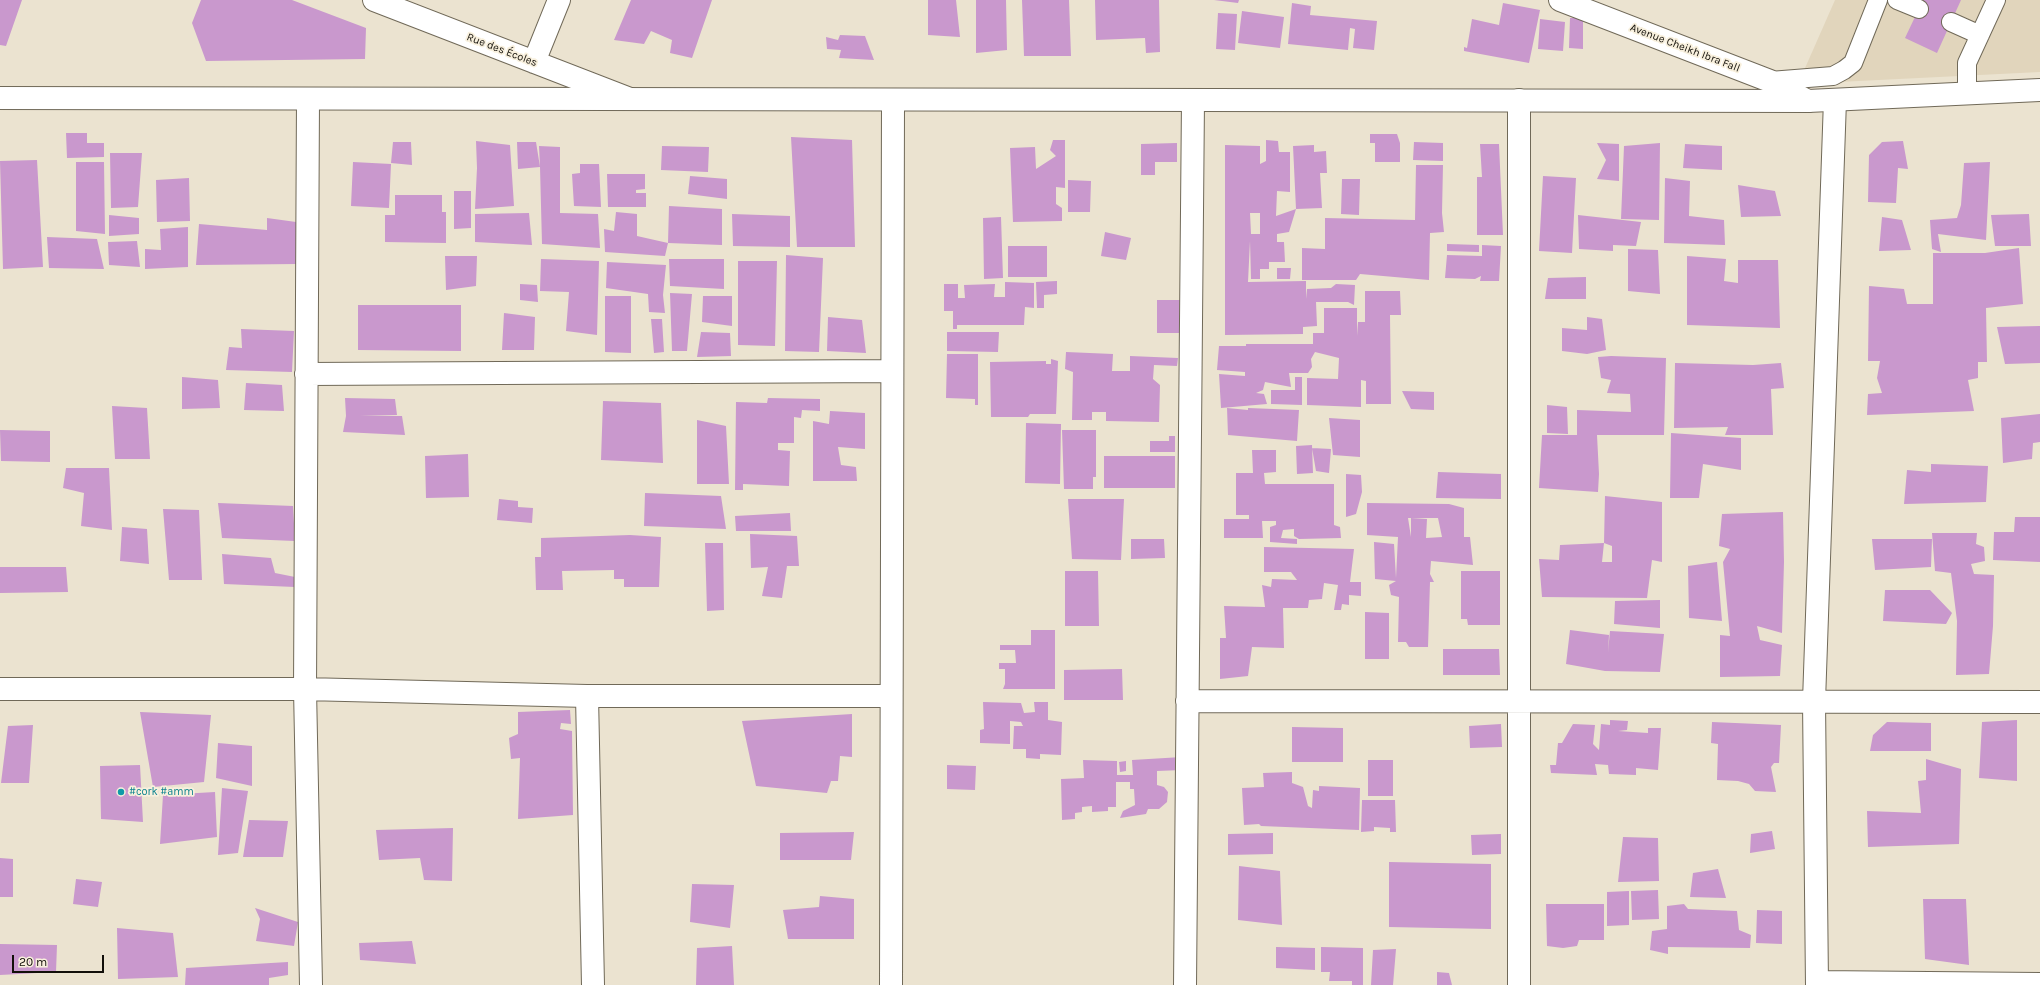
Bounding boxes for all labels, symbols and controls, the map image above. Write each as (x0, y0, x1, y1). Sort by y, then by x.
street label: Avenue Cheikh Ibra Fall (1628, 21, 1742, 75)
street label: Rue des Écoles (465, 30, 539, 70)
place label: #cork #amm (129, 785, 194, 799)
marker: #cork #amm (116, 787, 126, 797)
scale bar (14, 947, 106, 973)
text: 20 m (19, 955, 47, 969)

